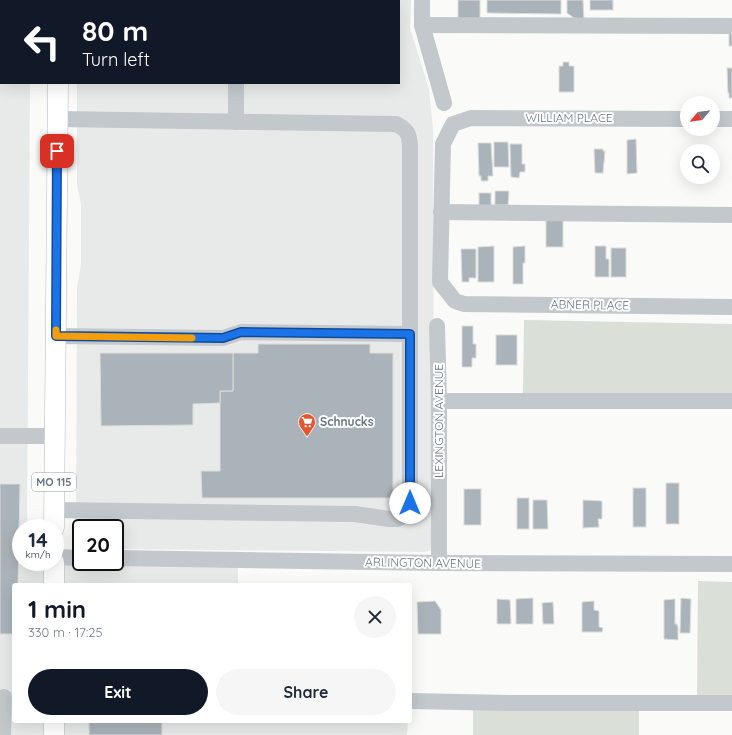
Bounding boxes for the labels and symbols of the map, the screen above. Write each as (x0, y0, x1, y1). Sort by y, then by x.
north arrow (680, 96, 720, 136)
street label: WILLIAM PLACE (525, 110, 613, 125)
pin (40, 134, 74, 168)
street label: ABNER PLACE (551, 296, 629, 313)
street label: LEXINGTON AVENUE (431, 364, 446, 478)
supermarket icon: Schnucks (297, 412, 317, 437)
place label: Schnucks (320, 414, 374, 429)
road number: MO 115 (32, 473, 76, 491)
position arrow (389, 482, 431, 524)
speed limit sign: 20 (72, 519, 124, 571)
street label: ARLINGTON AVENUE (365, 554, 481, 571)

